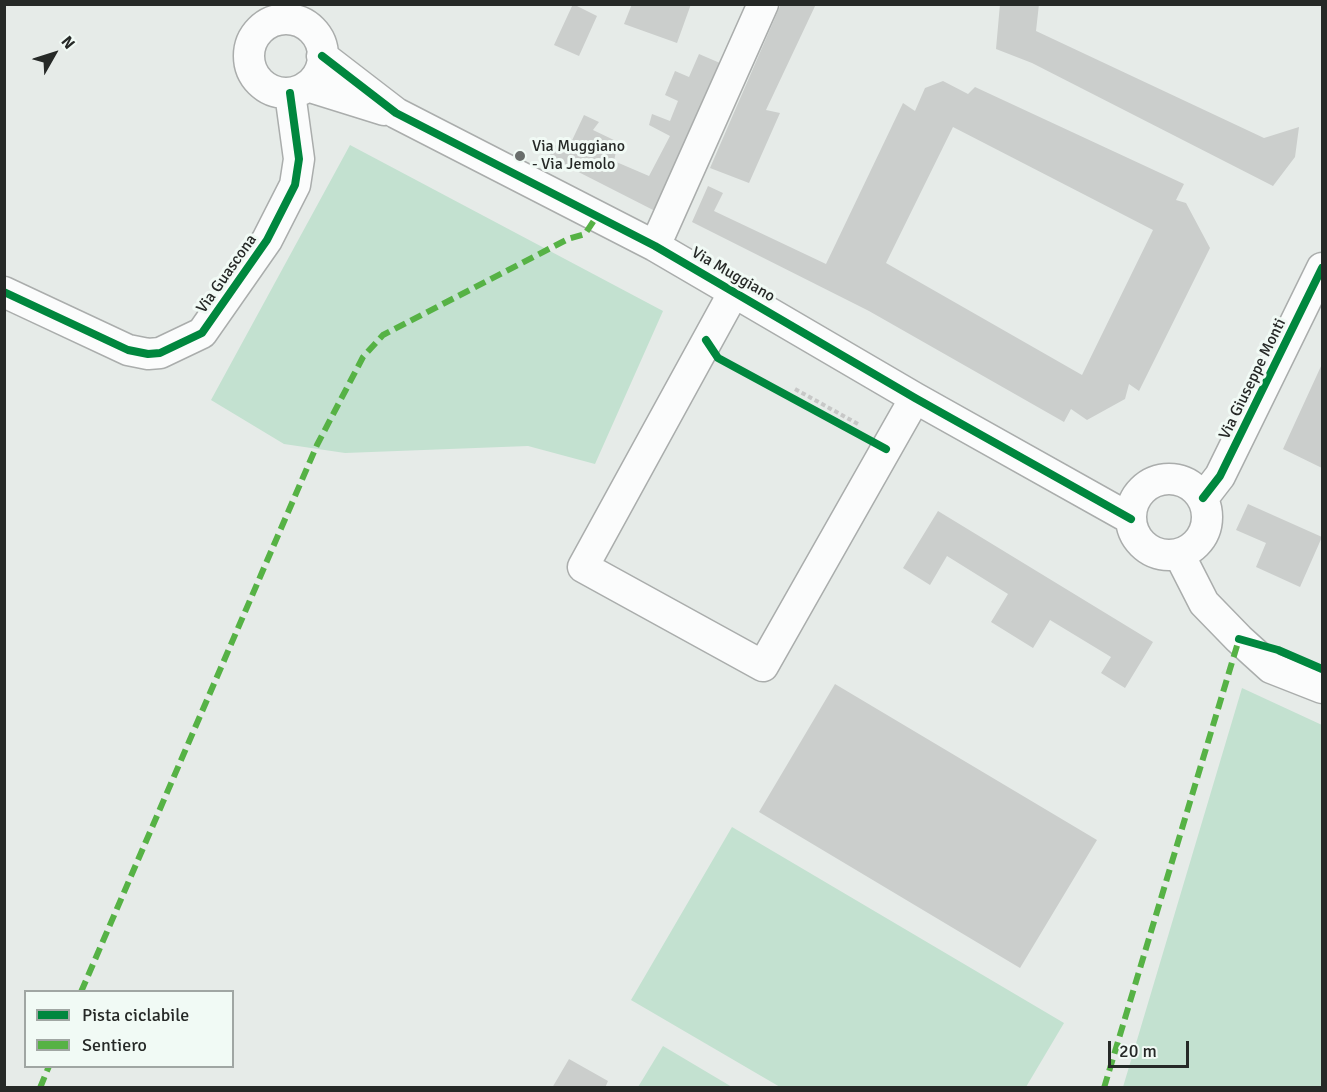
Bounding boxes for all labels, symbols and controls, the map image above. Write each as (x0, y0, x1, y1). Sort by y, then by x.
north arrow (24, 24, 84, 84)
text: N (57, 32, 79, 53)
place label: Via Muggiano - Via Jemolo (532, 137, 625, 175)
marker: Via Muggiano - Via Jemolo (513, 149, 527, 163)
street label: Via Guascona (193, 231, 261, 317)
street label: Via Muggiano (688, 243, 778, 307)
street label: Via Giuseppe Monti (1215, 315, 1291, 443)
legend (24, 990, 234, 1068)
text: Pista ciclabile (82, 1004, 189, 1026)
scale bar (1111, 1029, 1192, 1067)
text: Sentiero (82, 1034, 147, 1056)
text: 20 m (1119, 1040, 1157, 1062)

